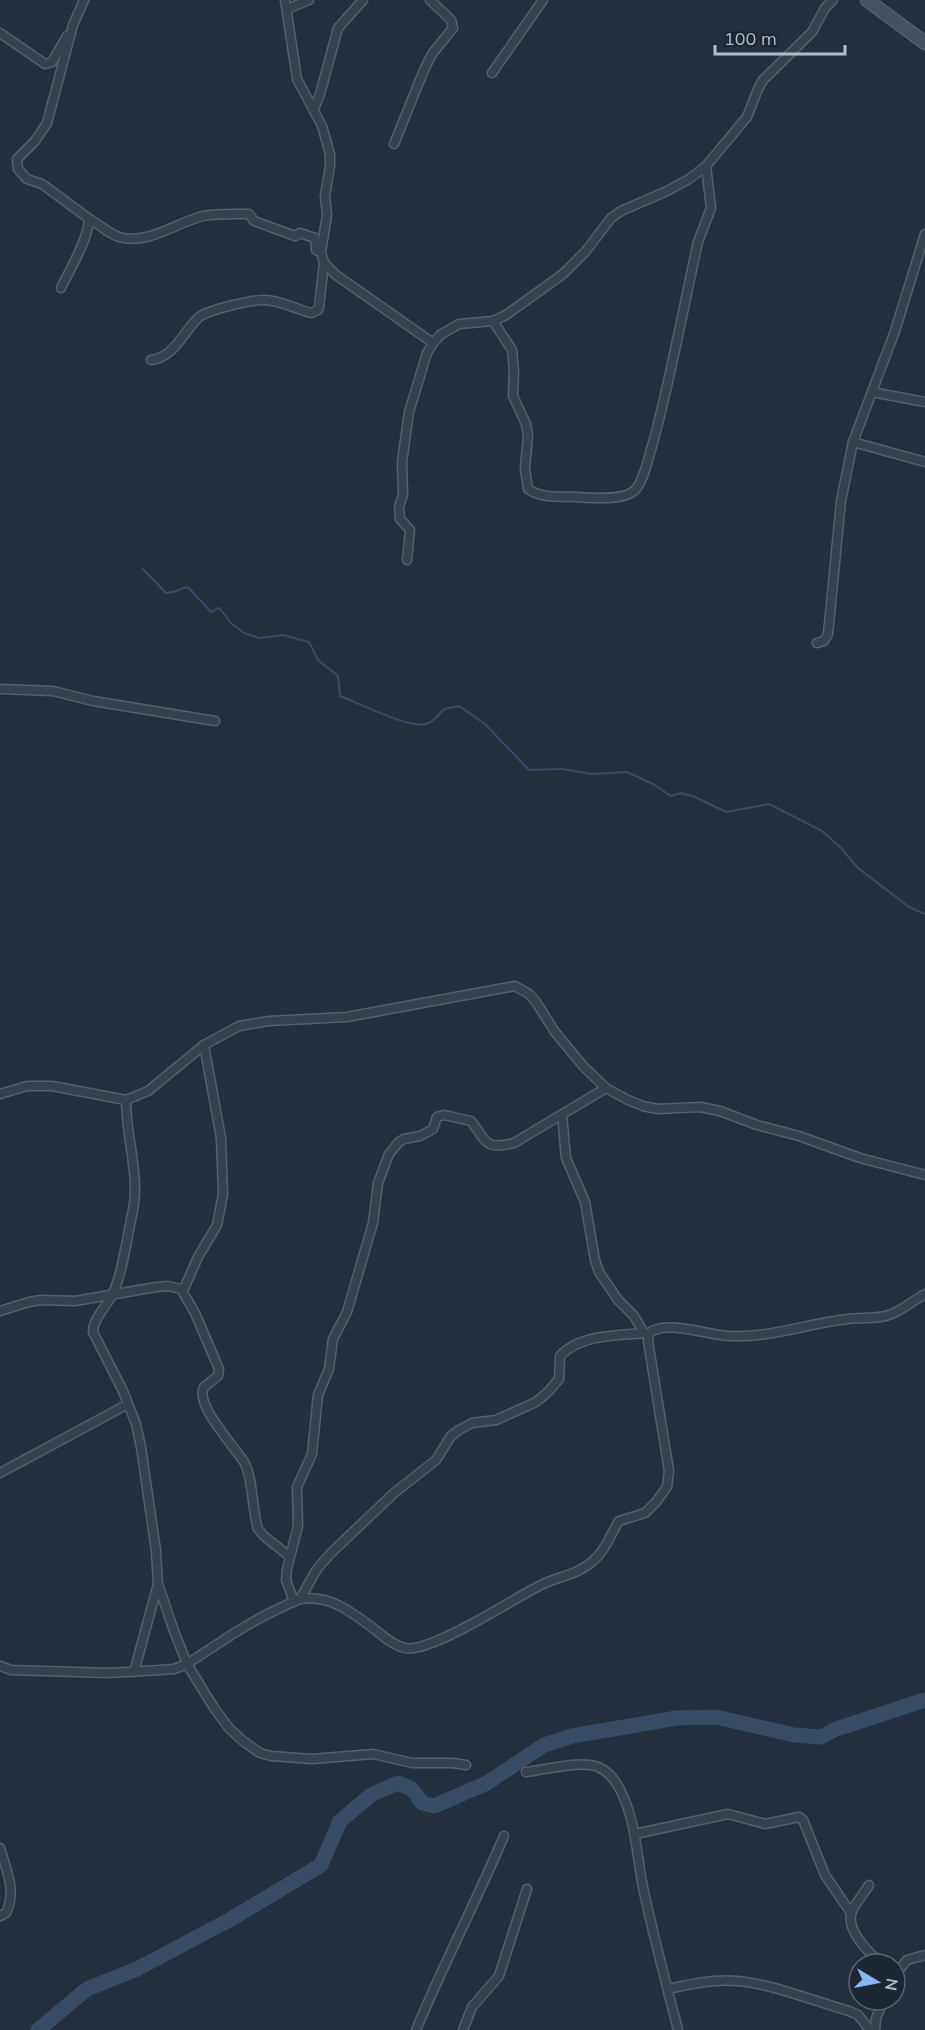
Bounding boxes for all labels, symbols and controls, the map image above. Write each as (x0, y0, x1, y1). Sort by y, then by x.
scale bar (715, 18, 846, 56)
text: 100 m (724, 27, 777, 50)
north arrow (847, 1952, 907, 2012)
text: N (881, 1977, 903, 1992)

